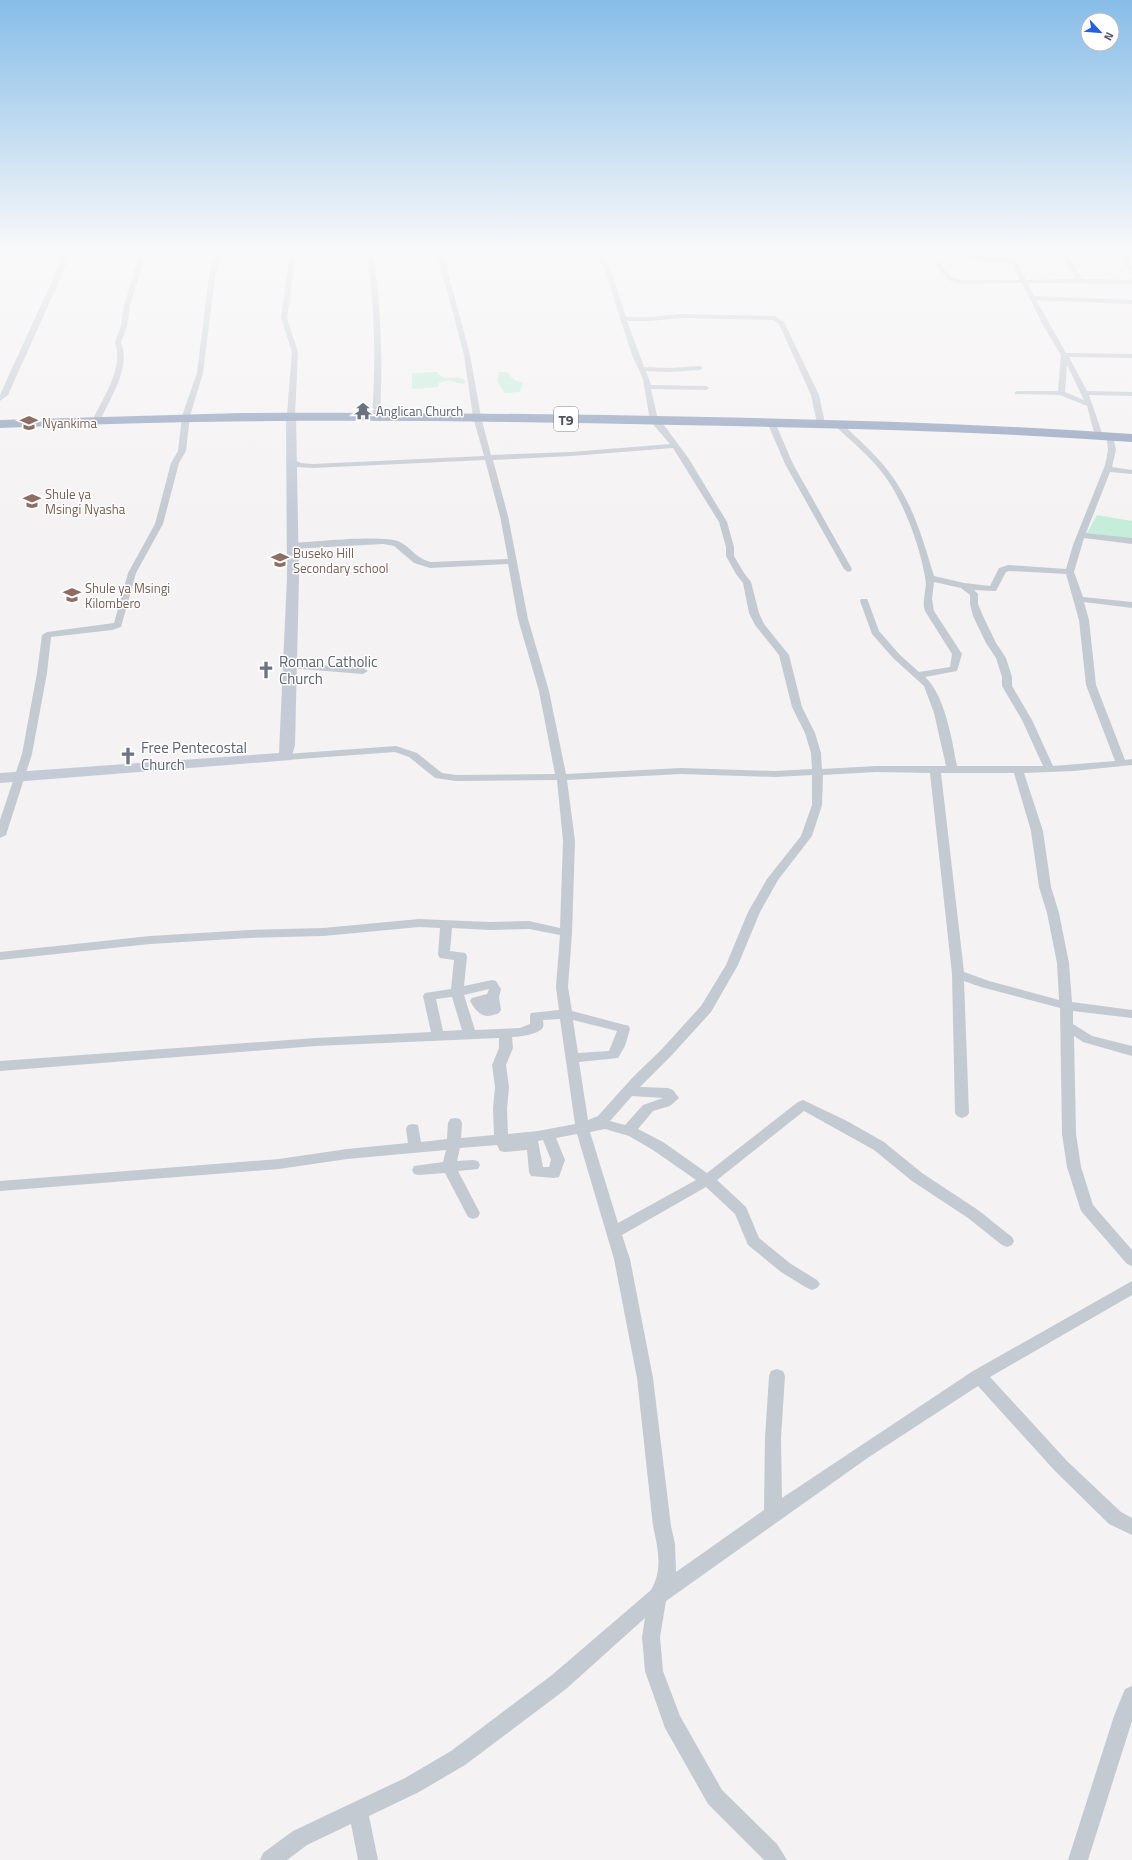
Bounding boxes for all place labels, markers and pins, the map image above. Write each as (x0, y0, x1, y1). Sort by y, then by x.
temple icon: Anglican Church (353, 401, 373, 421)
place label: Anglican Church (376, 401, 463, 421)
school or university icon: Nyankima (19, 413, 39, 433)
place label: Nyankima (42, 413, 97, 433)
place label: Shule ya Msingi Nyasha (45, 484, 126, 519)
school or university icon: Shule ya Msingi Nyasha (22, 491, 42, 511)
place label: Buseko Hill Secondary school (293, 543, 389, 578)
school or university icon: Buseko Hill Secondary school (270, 550, 290, 570)
place label: Shule ya Msingi Kilombero (85, 578, 170, 613)
school or university icon: Shule ya Msingi Kilombero (62, 585, 82, 605)
place label: Roman Catholic Church (279, 650, 378, 690)
church icon: Roman Catholic Church (256, 660, 276, 680)
place label: Free Pentecostal Church (141, 736, 247, 776)
church icon: Free Pentecostal Church (118, 746, 138, 766)

